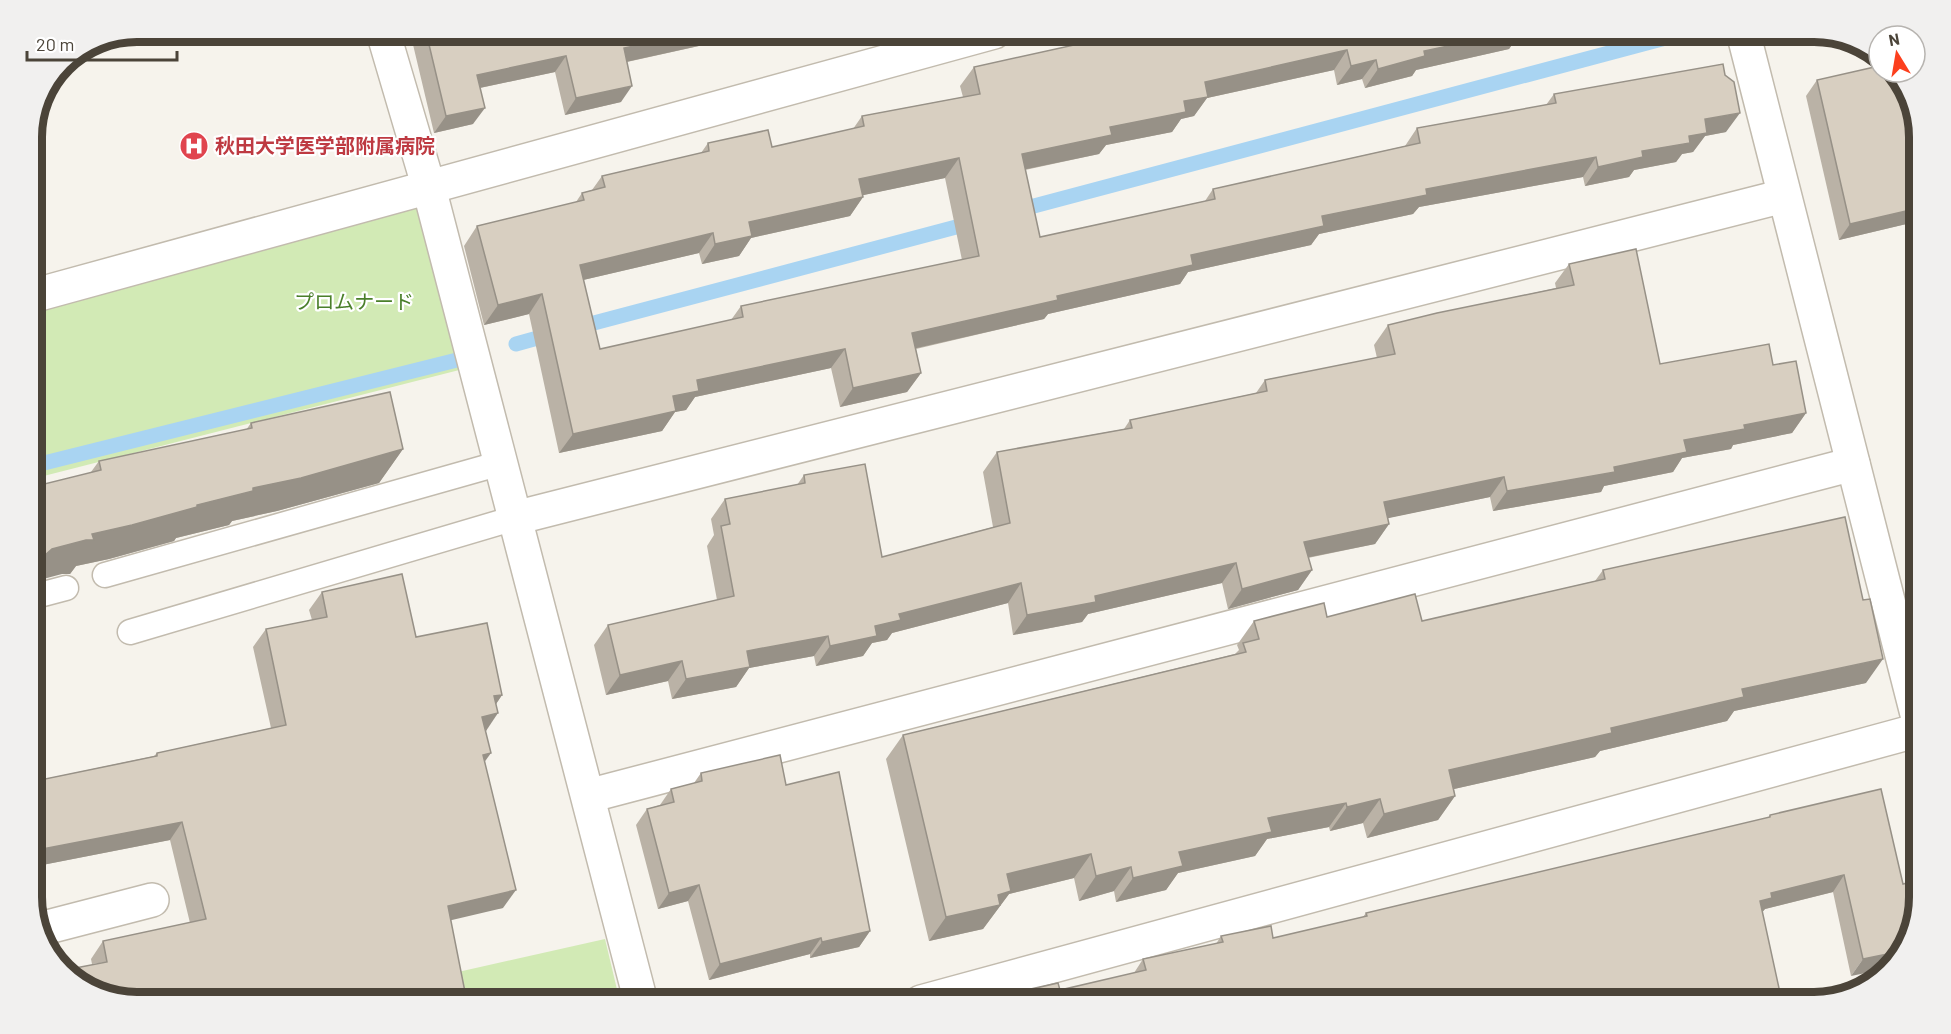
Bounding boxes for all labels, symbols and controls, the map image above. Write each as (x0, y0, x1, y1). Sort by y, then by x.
scale bar (27, 24, 177, 62)
north arrow (1867, 24, 1927, 84)
text: N (1887, 28, 1901, 49)
text: 20 m (36, 33, 74, 55)
hospital icon: 秋田大学医学部附属病院 (178, 130, 210, 162)
place label: 秋田大学医学部附属病院 (215, 133, 435, 157)
park label: プロムナード (294, 289, 414, 313)

